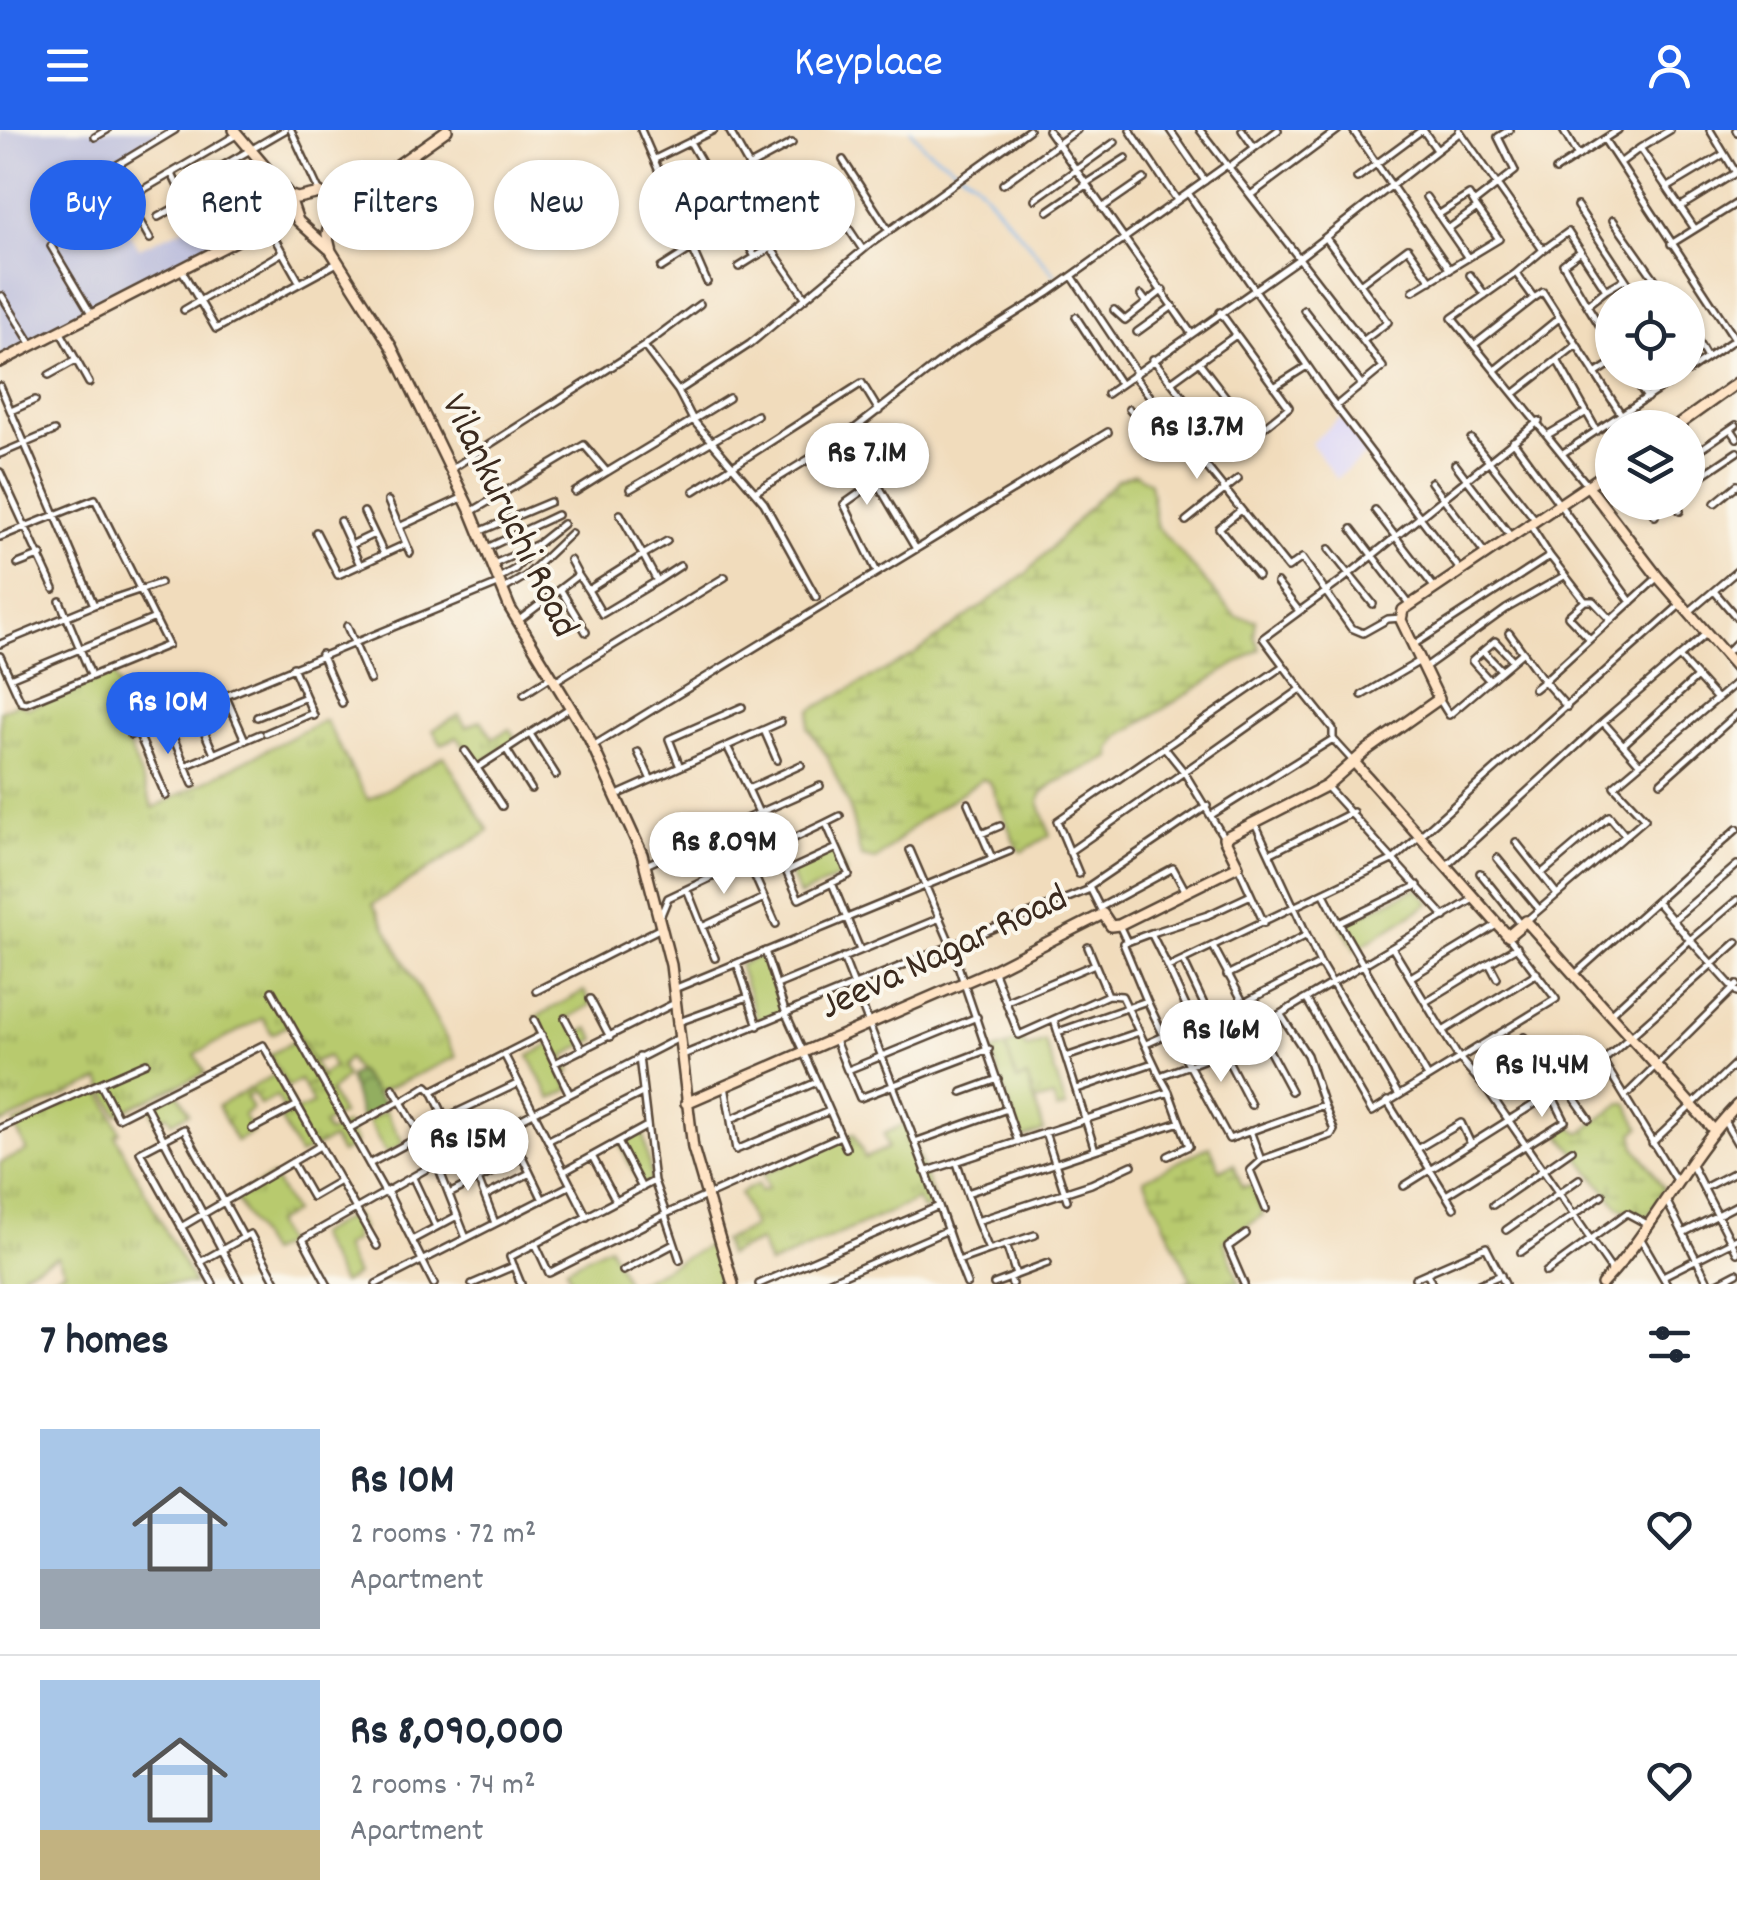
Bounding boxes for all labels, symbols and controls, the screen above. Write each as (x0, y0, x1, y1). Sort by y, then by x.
text: Keyplace (794, 33, 943, 97)
icon: menu (40, 38, 95, 93)
icon: person (1642, 38, 1697, 93)
chip: Buy (30, 160, 146, 250)
chip: Rent (166, 160, 297, 250)
chip: Filters (317, 160, 474, 250)
chip: New (494, 160, 619, 250)
chip: Apartment (639, 160, 855, 250)
map controls (1595, 280, 1705, 520)
button: locate (1595, 280, 1705, 390)
street label: Vilankuruchi Road (423, 386, 591, 648)
pin: Rs 13.7M (1094, 397, 1300, 482)
text: Rs 13.7M (1150, 406, 1244, 452)
button: layers (1595, 410, 1705, 520)
pin: Rs 7.1M (775, 423, 959, 508)
text: Rs 7.1M (827, 432, 907, 478)
pin: Rs 10M (87, 672, 249, 757)
text: Rs 10M (128, 681, 208, 727)
pin: Rs 8.09M (621, 812, 827, 897)
text: Rs 8.09M (671, 821, 777, 867)
street label: Jeeva Nagar Road (812, 873, 1078, 1037)
pin: Rs 16M (1140, 1000, 1302, 1085)
text: Rs 16M (1182, 1009, 1260, 1055)
pin: Rs 14.4M (1439, 1035, 1645, 1120)
text: Rs 14.4M (1495, 1044, 1589, 1090)
pin: Rs 15M (387, 1109, 549, 1194)
text: Rs 15M (430, 1118, 506, 1164)
text: 7 homes (40, 1314, 169, 1374)
icon: filters (1642, 1317, 1697, 1372)
text: Rs 10M (350, 1453, 454, 1513)
icon: home (120, 1469, 240, 1589)
icon: heart (1642, 1502, 1697, 1557)
text: 2 rooms · 72 m² (350, 1513, 536, 1559)
text: Apartment (350, 1559, 484, 1605)
text: Rs 8,090,000 (350, 1704, 564, 1764)
icon: home (120, 1720, 240, 1840)
icon: heart (1642, 1753, 1697, 1808)
text: 2 rooms · 74 m² (350, 1764, 536, 1810)
text: Apartment (350, 1810, 484, 1856)

